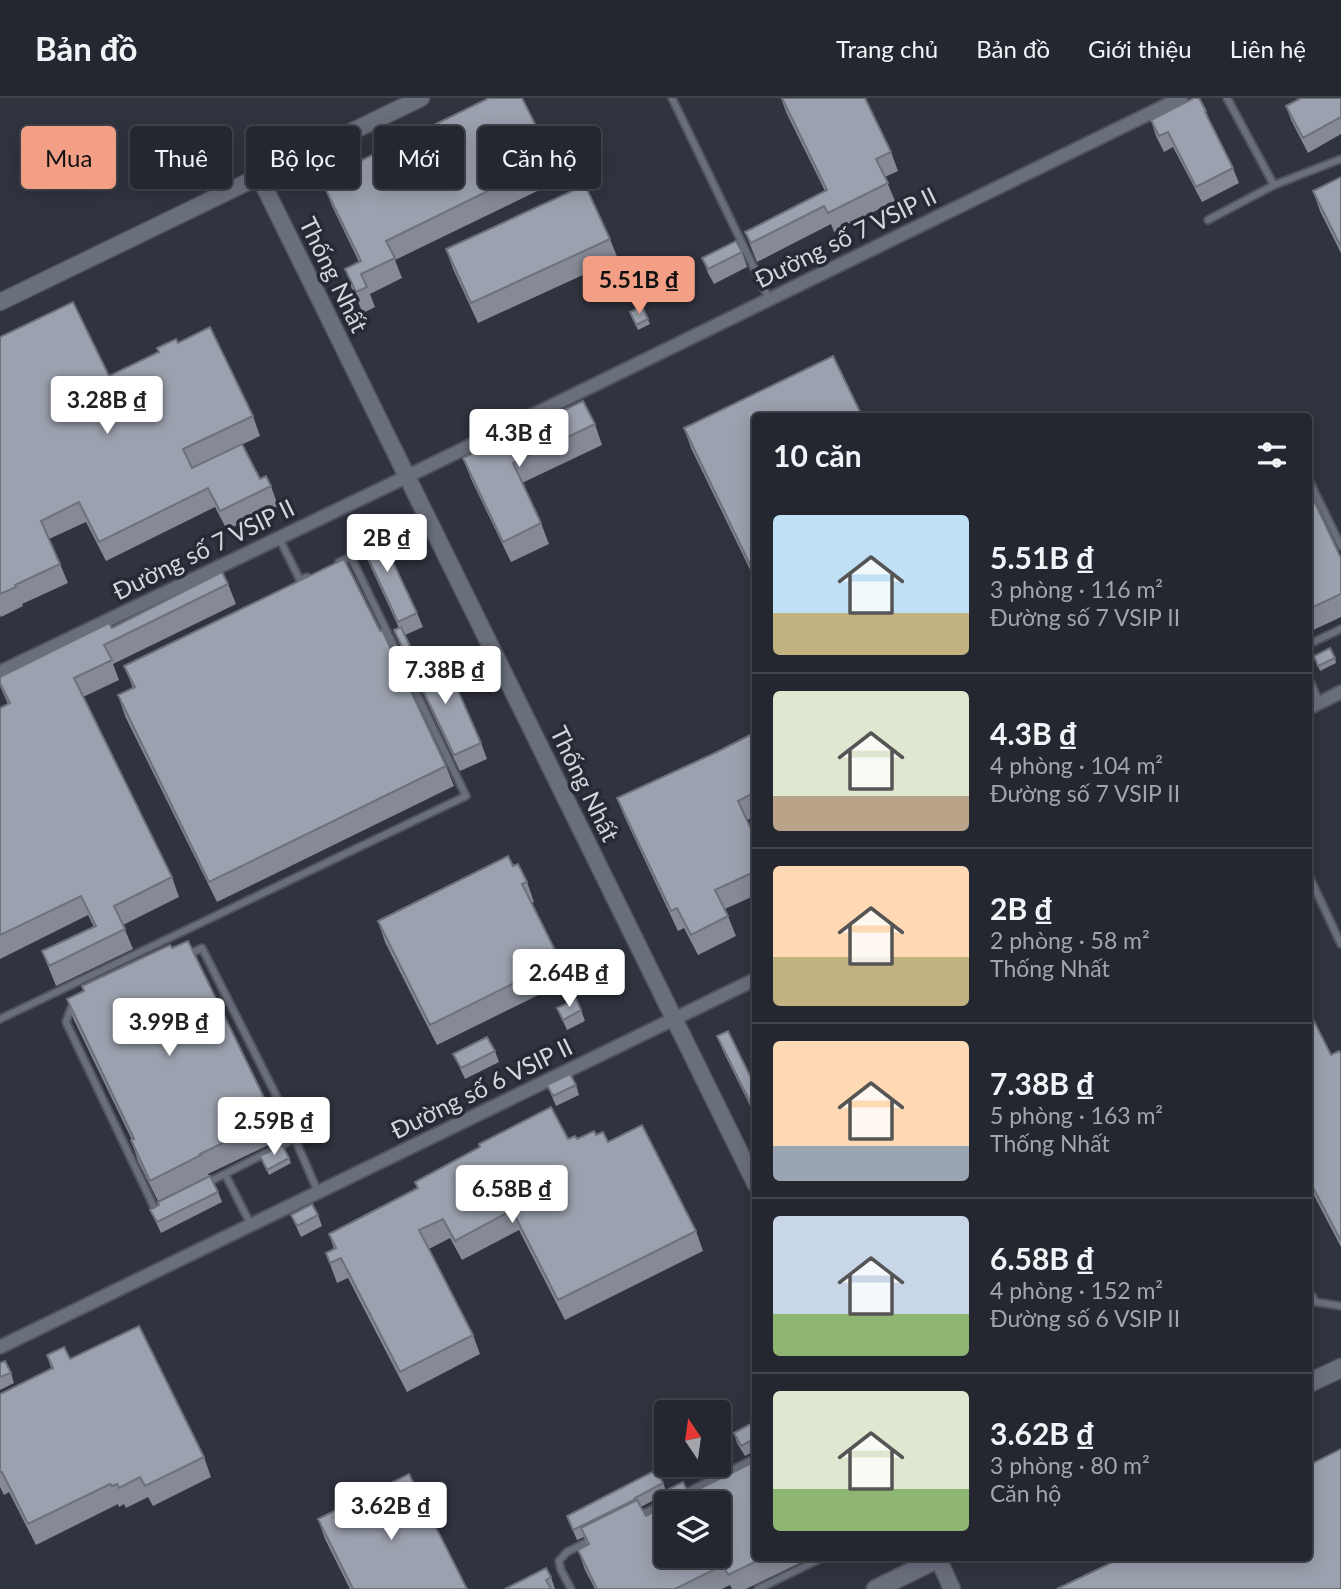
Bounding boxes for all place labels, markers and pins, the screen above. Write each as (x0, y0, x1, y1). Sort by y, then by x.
pin: 5.51B ₫ (574, 256, 704, 316)
pin: 3.28B ₫ (42, 376, 172, 436)
pin: 4.3B ₫ (462, 410, 576, 469)
pin: 2B ₫ (346, 514, 428, 574)
pin: 7.38B ₫ (380, 646, 510, 706)
pin: 2.64B ₫ (504, 950, 634, 1009)
pin: 3.99B ₫ (104, 998, 234, 1058)
pin: 2.59B ₫ (209, 1098, 339, 1157)
pin: 6.58B ₫ (447, 1166, 577, 1225)
pin: 3.62B ₫ (326, 1482, 456, 1542)

